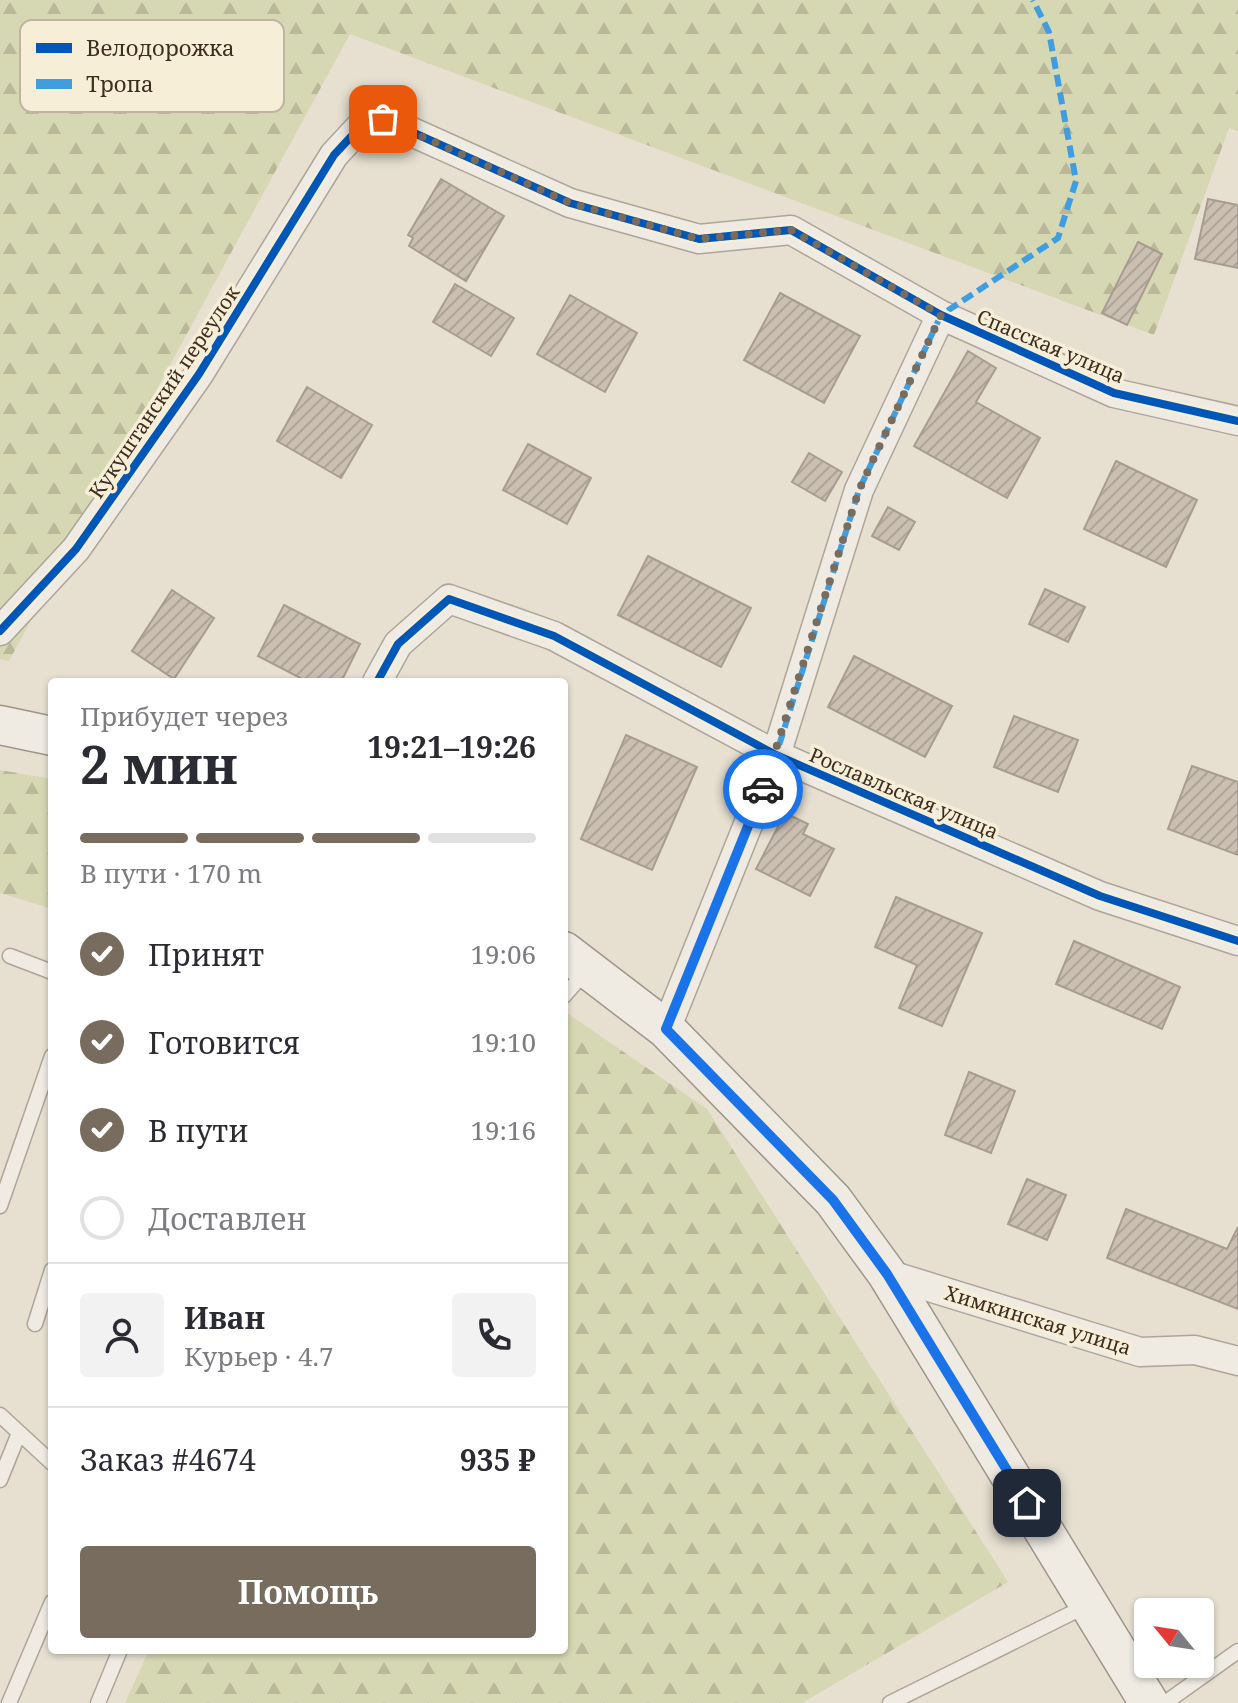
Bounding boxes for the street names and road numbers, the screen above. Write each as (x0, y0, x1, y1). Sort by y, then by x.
street label: Кукуштанский переулок (83, 280, 246, 504)
street label: Спасская улица (973, 303, 1129, 389)
street label: Рославльская улица (805, 741, 1003, 845)
street label: Химкинская улица (942, 1279, 1134, 1361)

